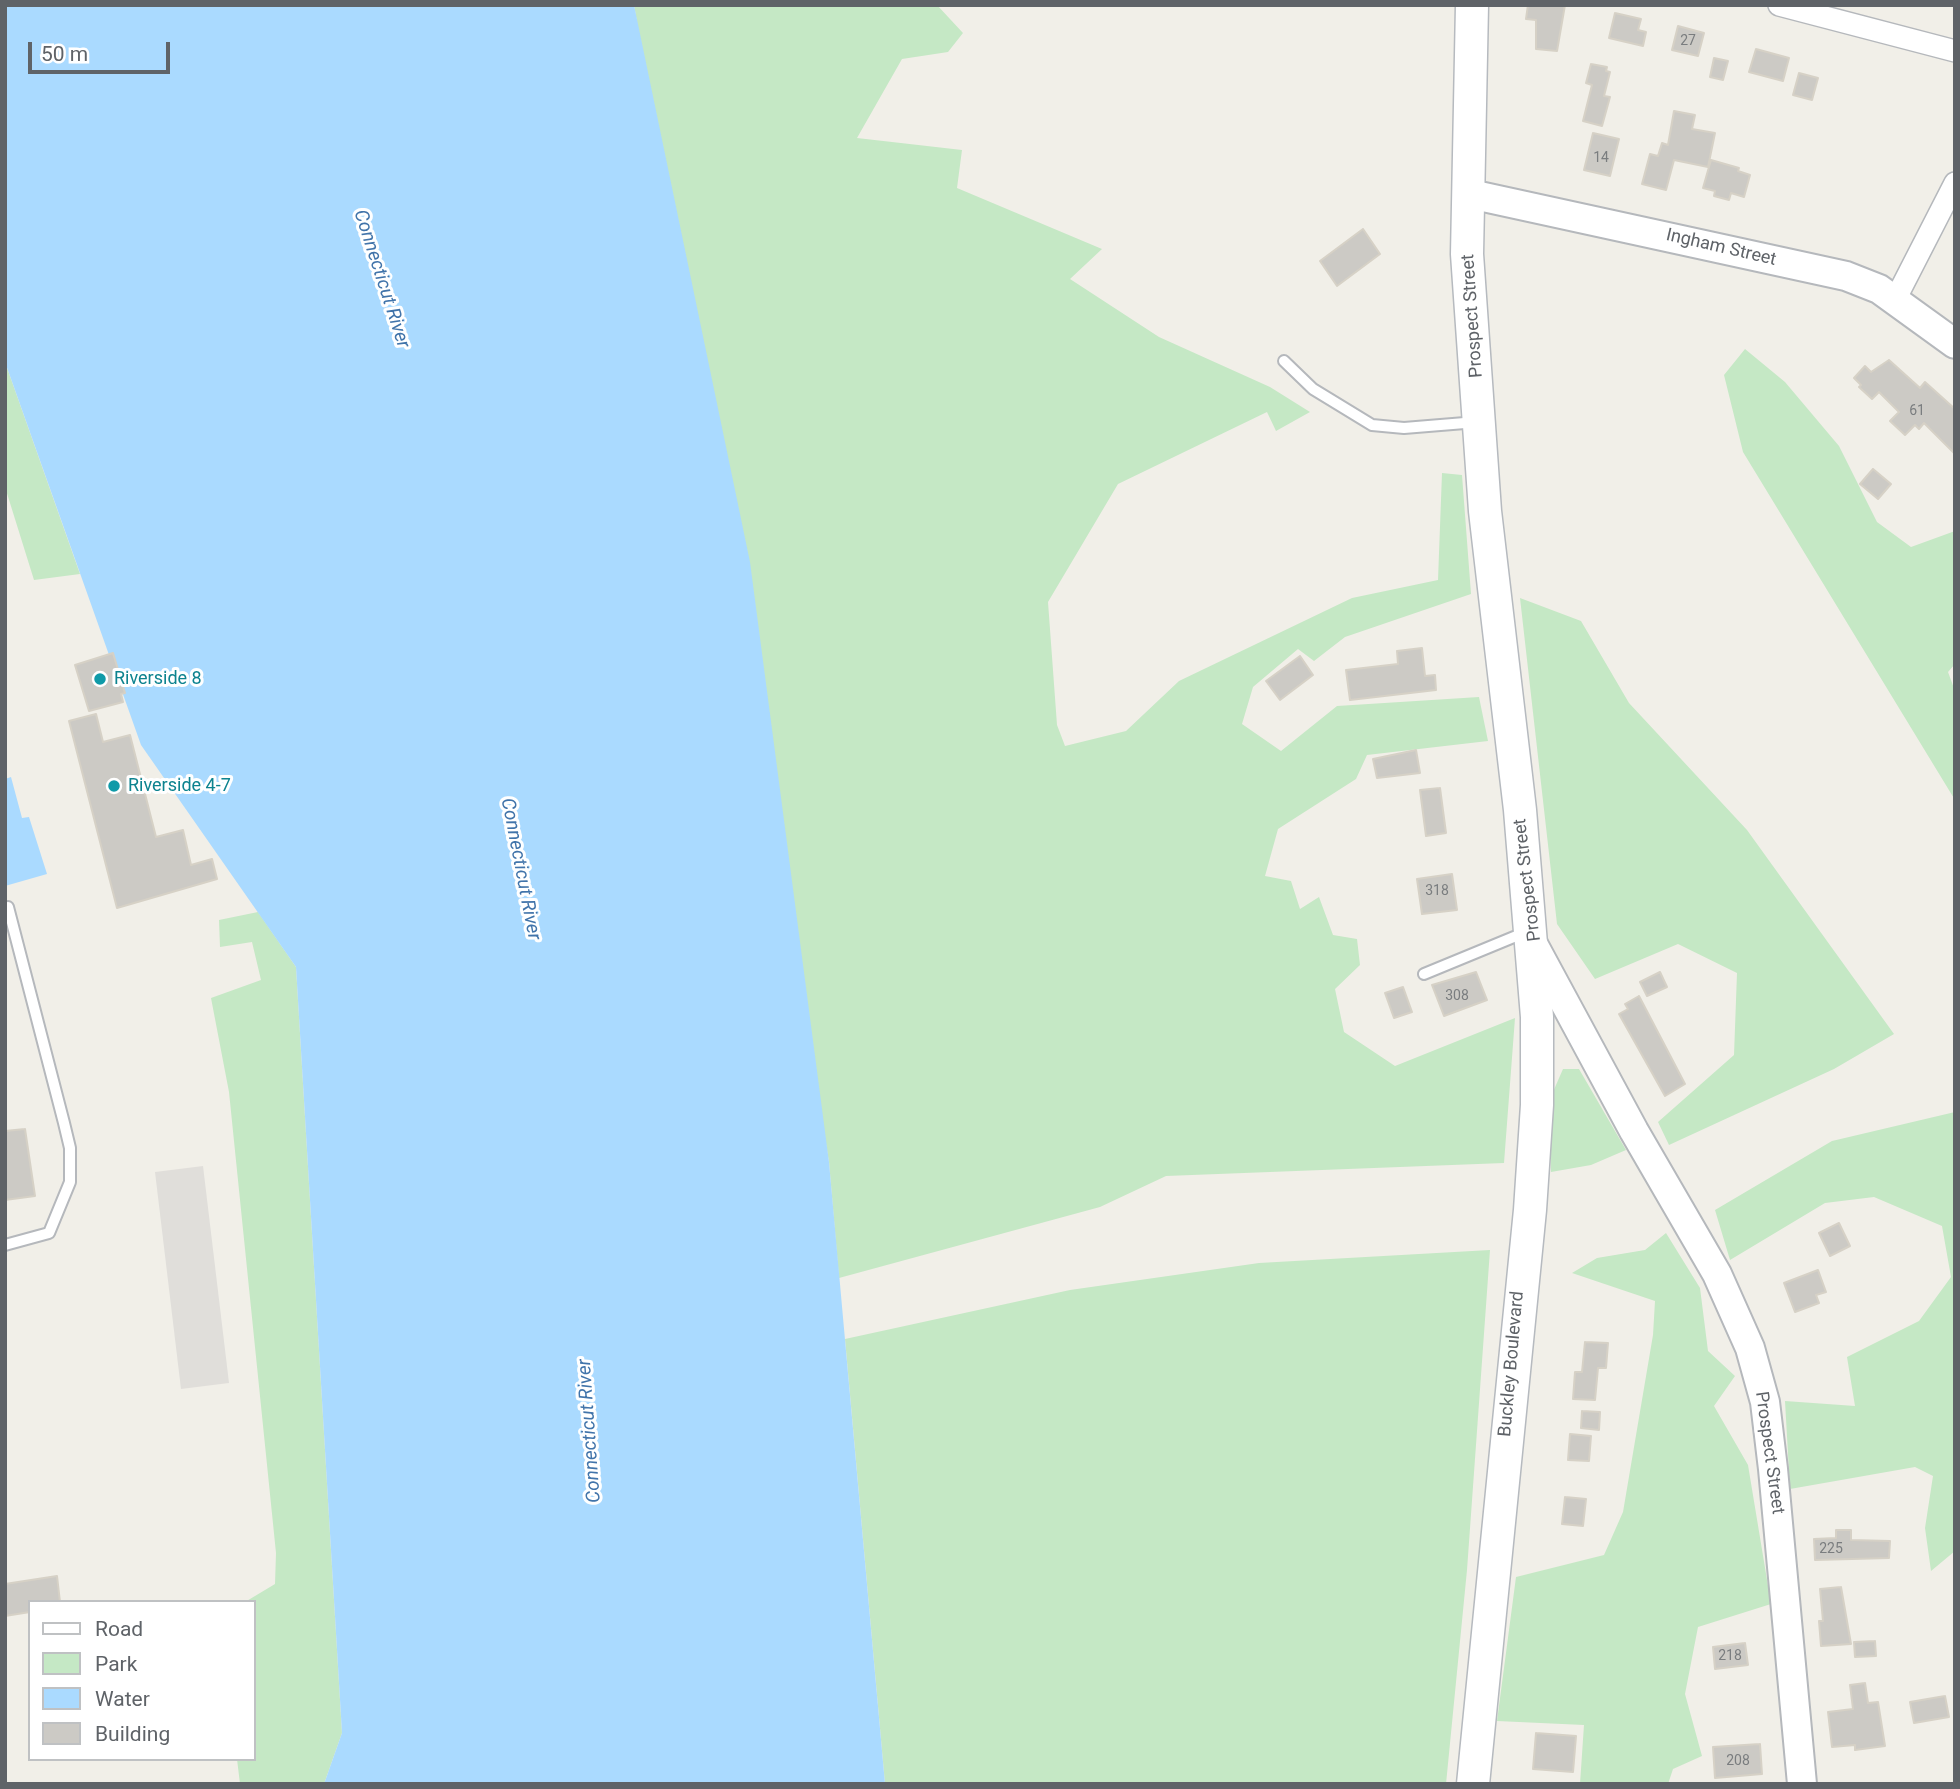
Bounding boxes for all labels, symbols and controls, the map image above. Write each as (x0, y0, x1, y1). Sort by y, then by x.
scale bar (32, 28, 173, 72)
house number: 27 (1680, 33, 1696, 49)
text: 50 m (41, 42, 88, 66)
house number: 14 (1593, 150, 1609, 166)
water label: Connecticut River (348, 207, 414, 351)
street label: Ingham Street (1664, 225, 1778, 271)
street label: Prospect Street (1458, 254, 1488, 378)
house number: 61 (1909, 403, 1925, 419)
place label: Riverside 8 (114, 668, 202, 690)
marker: Riverside 8 (92, 671, 108, 687)
place label: Riverside 4-7 (128, 775, 231, 797)
marker: Riverside 4-7 (106, 778, 122, 794)
water label: Connecticut River (495, 796, 545, 942)
street label: Prospect Street (1510, 817, 1546, 943)
house number: 318 (1425, 883, 1449, 899)
house number: 308 (1445, 988, 1469, 1004)
street label: Buckley Boulevard (1495, 1290, 1529, 1438)
water label: Connecticut River (574, 1358, 606, 1504)
street label: Prospect Street (1750, 1390, 1788, 1516)
house number: 225 (1819, 1541, 1843, 1557)
legend (28, 1600, 256, 1761)
text: Road (95, 1617, 143, 1641)
house number: 218 (1718, 1648, 1742, 1664)
text: Park (95, 1652, 137, 1676)
text: Water (95, 1687, 150, 1711)
text: Building (95, 1722, 170, 1746)
house number: 208 (1726, 1753, 1750, 1769)

